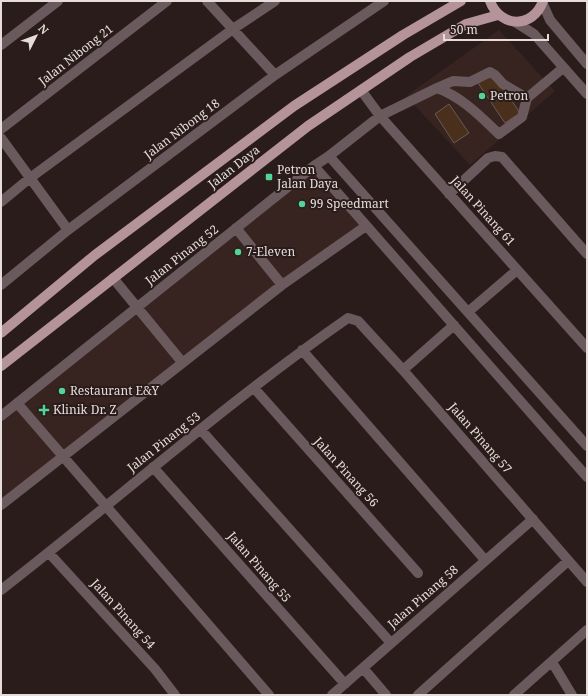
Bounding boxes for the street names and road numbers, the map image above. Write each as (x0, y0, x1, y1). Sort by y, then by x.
street label: Jalan Nibong 21 (36, 21, 116, 89)
street label: Jalan Nibong 18 (140, 94, 223, 163)
street label: Jalan Daya (204, 141, 263, 193)
street label: Jalan Pinang 61 (447, 171, 519, 249)
street label: Jalan Pinang 52 (141, 221, 222, 289)
street label: Jalan Pinang 57 (444, 398, 516, 477)
street label: Jalan Pinang 53 (123, 407, 204, 476)
street label: Jalan Pinang 56 (310, 432, 383, 511)
street label: Jalan Pinang 55 (223, 527, 295, 606)
street label: Jalan Pinang 58 (383, 561, 462, 633)
street label: Jalan Pinang 54 (87, 574, 160, 653)

